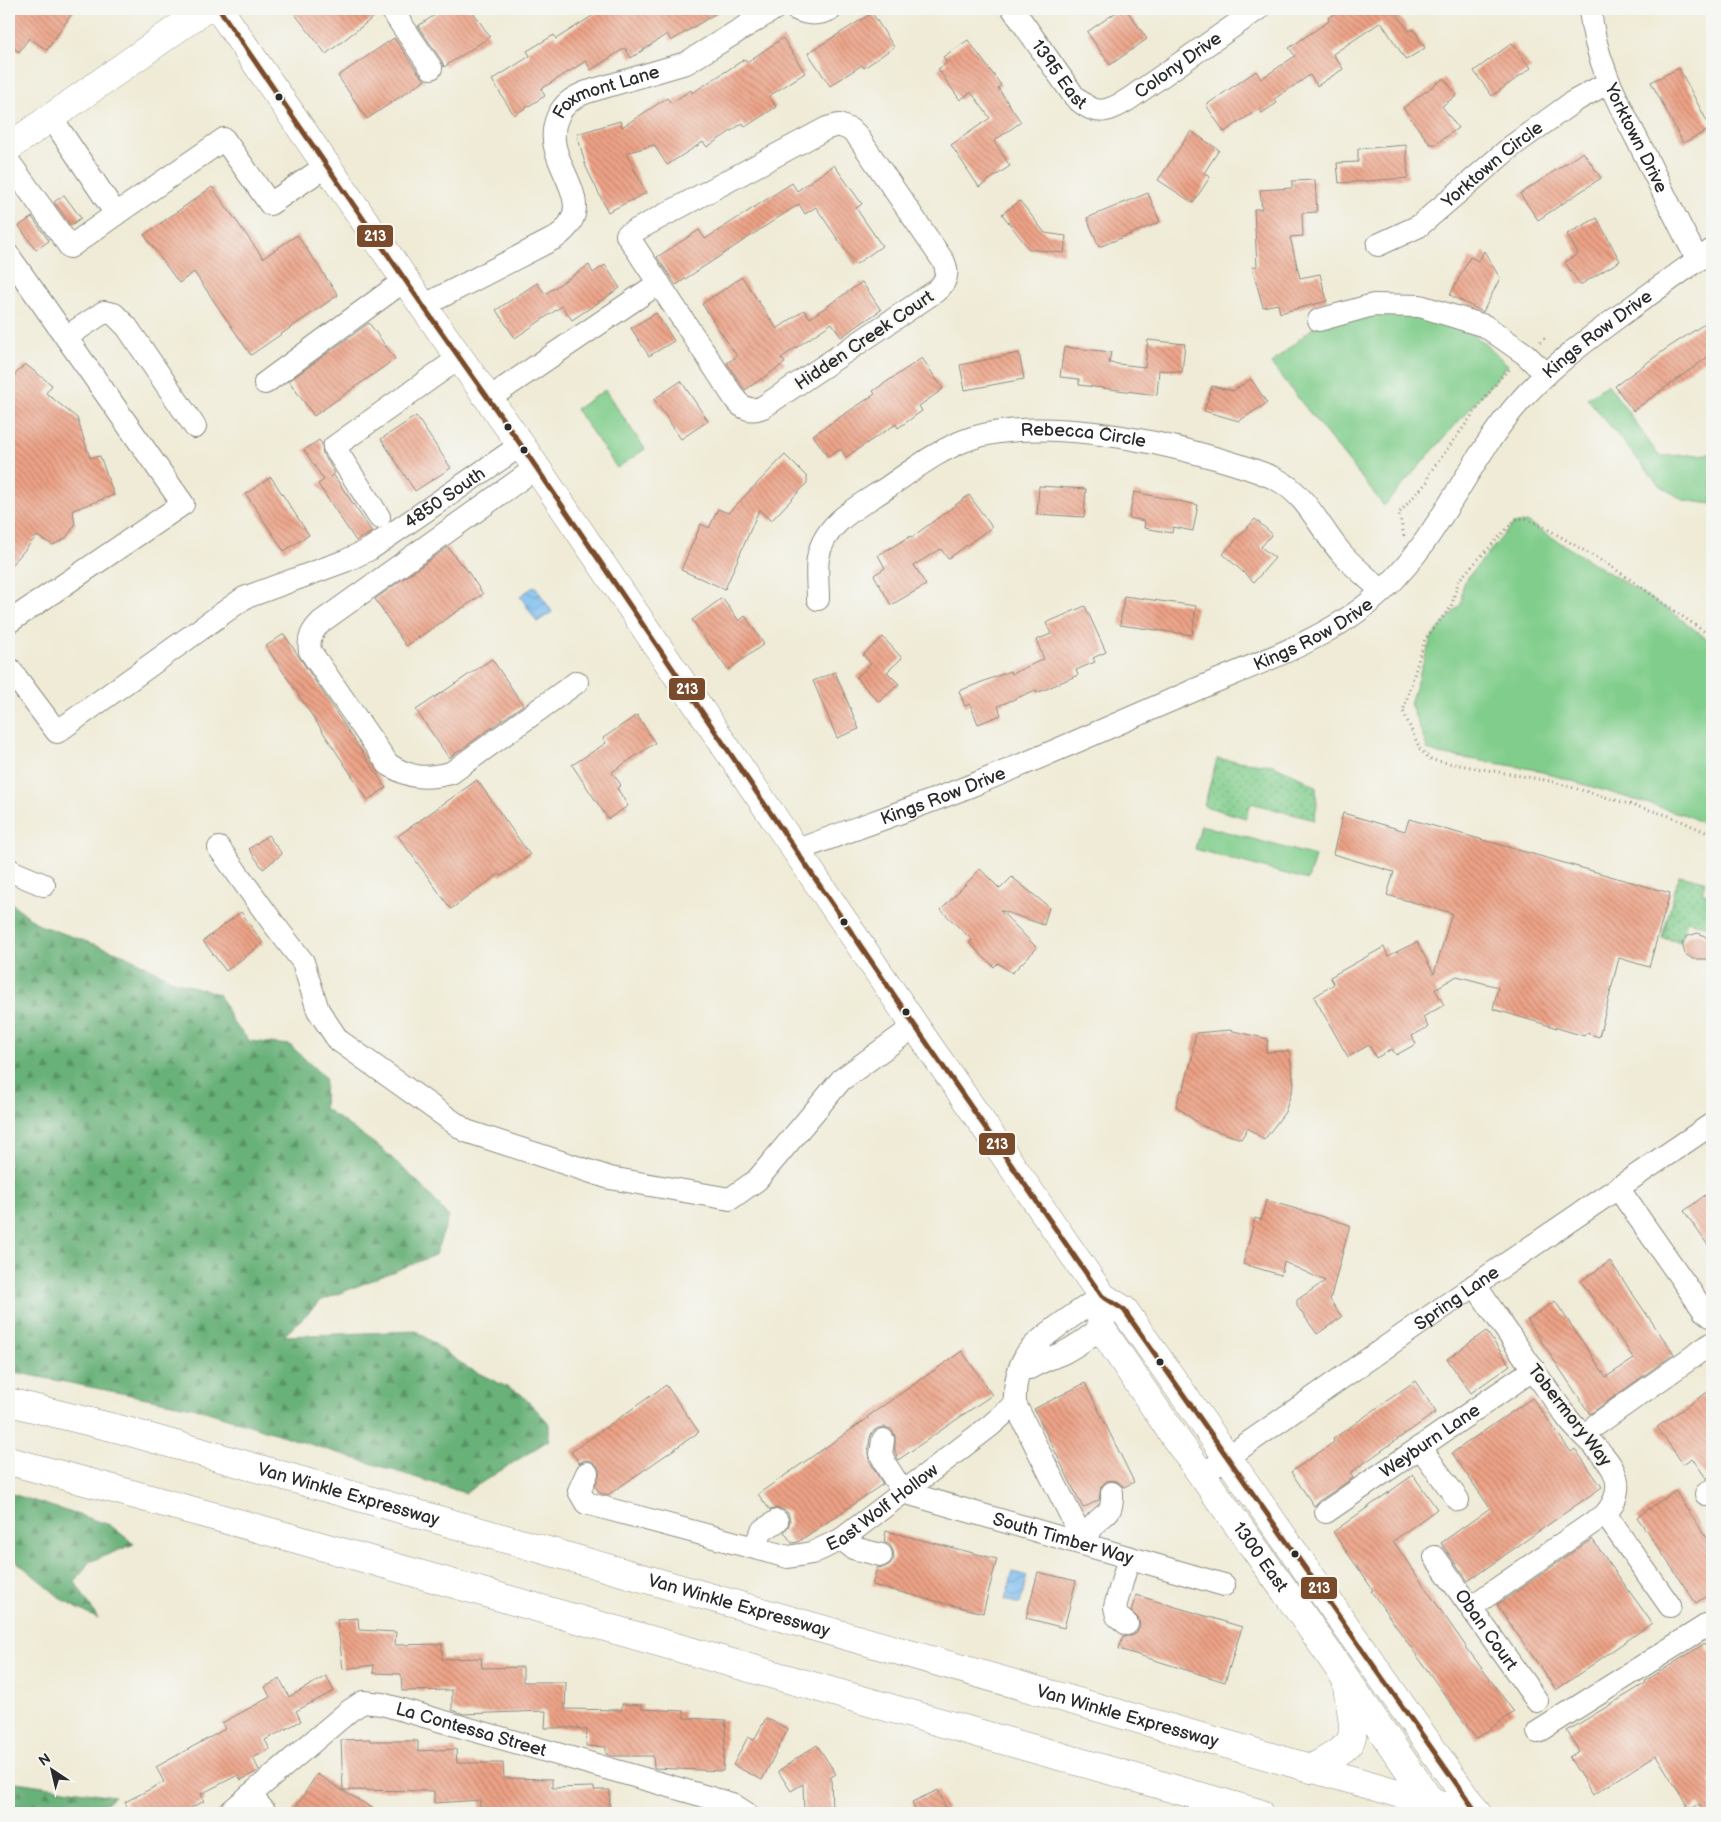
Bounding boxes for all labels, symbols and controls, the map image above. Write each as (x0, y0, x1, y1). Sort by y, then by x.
street label: Colony Drive (1130, 27, 1226, 103)
street label: 1395 East (1027, 36, 1091, 114)
street label: Foxmont Lane (549, 61, 662, 122)
street label: Yorktown Drive (1600, 79, 1672, 197)
unlabelled marker (274, 92, 284, 102)
street label: Yorktown Circle (1437, 117, 1547, 213)
line badge: 213 (356, 224, 394, 248)
text: 213 (364, 228, 386, 245)
street label: Hidden Creek Court (791, 286, 938, 395)
street label: Kings Row Drive (1539, 286, 1657, 383)
street label: Rebecca Circle (1020, 419, 1148, 452)
unlabelled marker (503, 422, 513, 432)
unlabelled marker (519, 445, 529, 455)
street label: 4850 South (401, 463, 489, 533)
street label: Kings Row Drive (1251, 594, 1377, 675)
line badge: 213 (668, 677, 706, 701)
text: 213 (676, 681, 698, 698)
street label: Kings Row Drive (878, 763, 1009, 830)
unlabelled marker (839, 917, 849, 927)
unlabelled marker (901, 1007, 911, 1017)
line badge: 213 (978, 1132, 1016, 1156)
text: 213 (986, 1136, 1008, 1153)
street label: Spring Lane (1410, 1262, 1503, 1335)
unlabelled marker (1155, 1357, 1165, 1367)
street label: Tobermory Way (1523, 1360, 1617, 1471)
street label: Weyburn Lane (1376, 1399, 1484, 1483)
street label: Van Winkle Expressway (255, 1459, 443, 1531)
street label: East Wolf Hollow (823, 1459, 942, 1556)
street label: South Timber Way (990, 1509, 1137, 1569)
street label: 1300 East (1228, 1518, 1292, 1596)
unlabelled marker (1290, 1549, 1300, 1559)
street label: Van Winkle Expressway (646, 1570, 833, 1642)
line badge: 213 (1300, 1576, 1338, 1600)
text: 213 (1308, 1580, 1330, 1597)
street label: Oban Court (1450, 1585, 1522, 1675)
street label: Van Winkle Expressway (1034, 1681, 1222, 1753)
street label: La Contessa Street (393, 1698, 549, 1762)
north arrow (28, 1744, 78, 1794)
text: N (36, 1750, 54, 1770)

